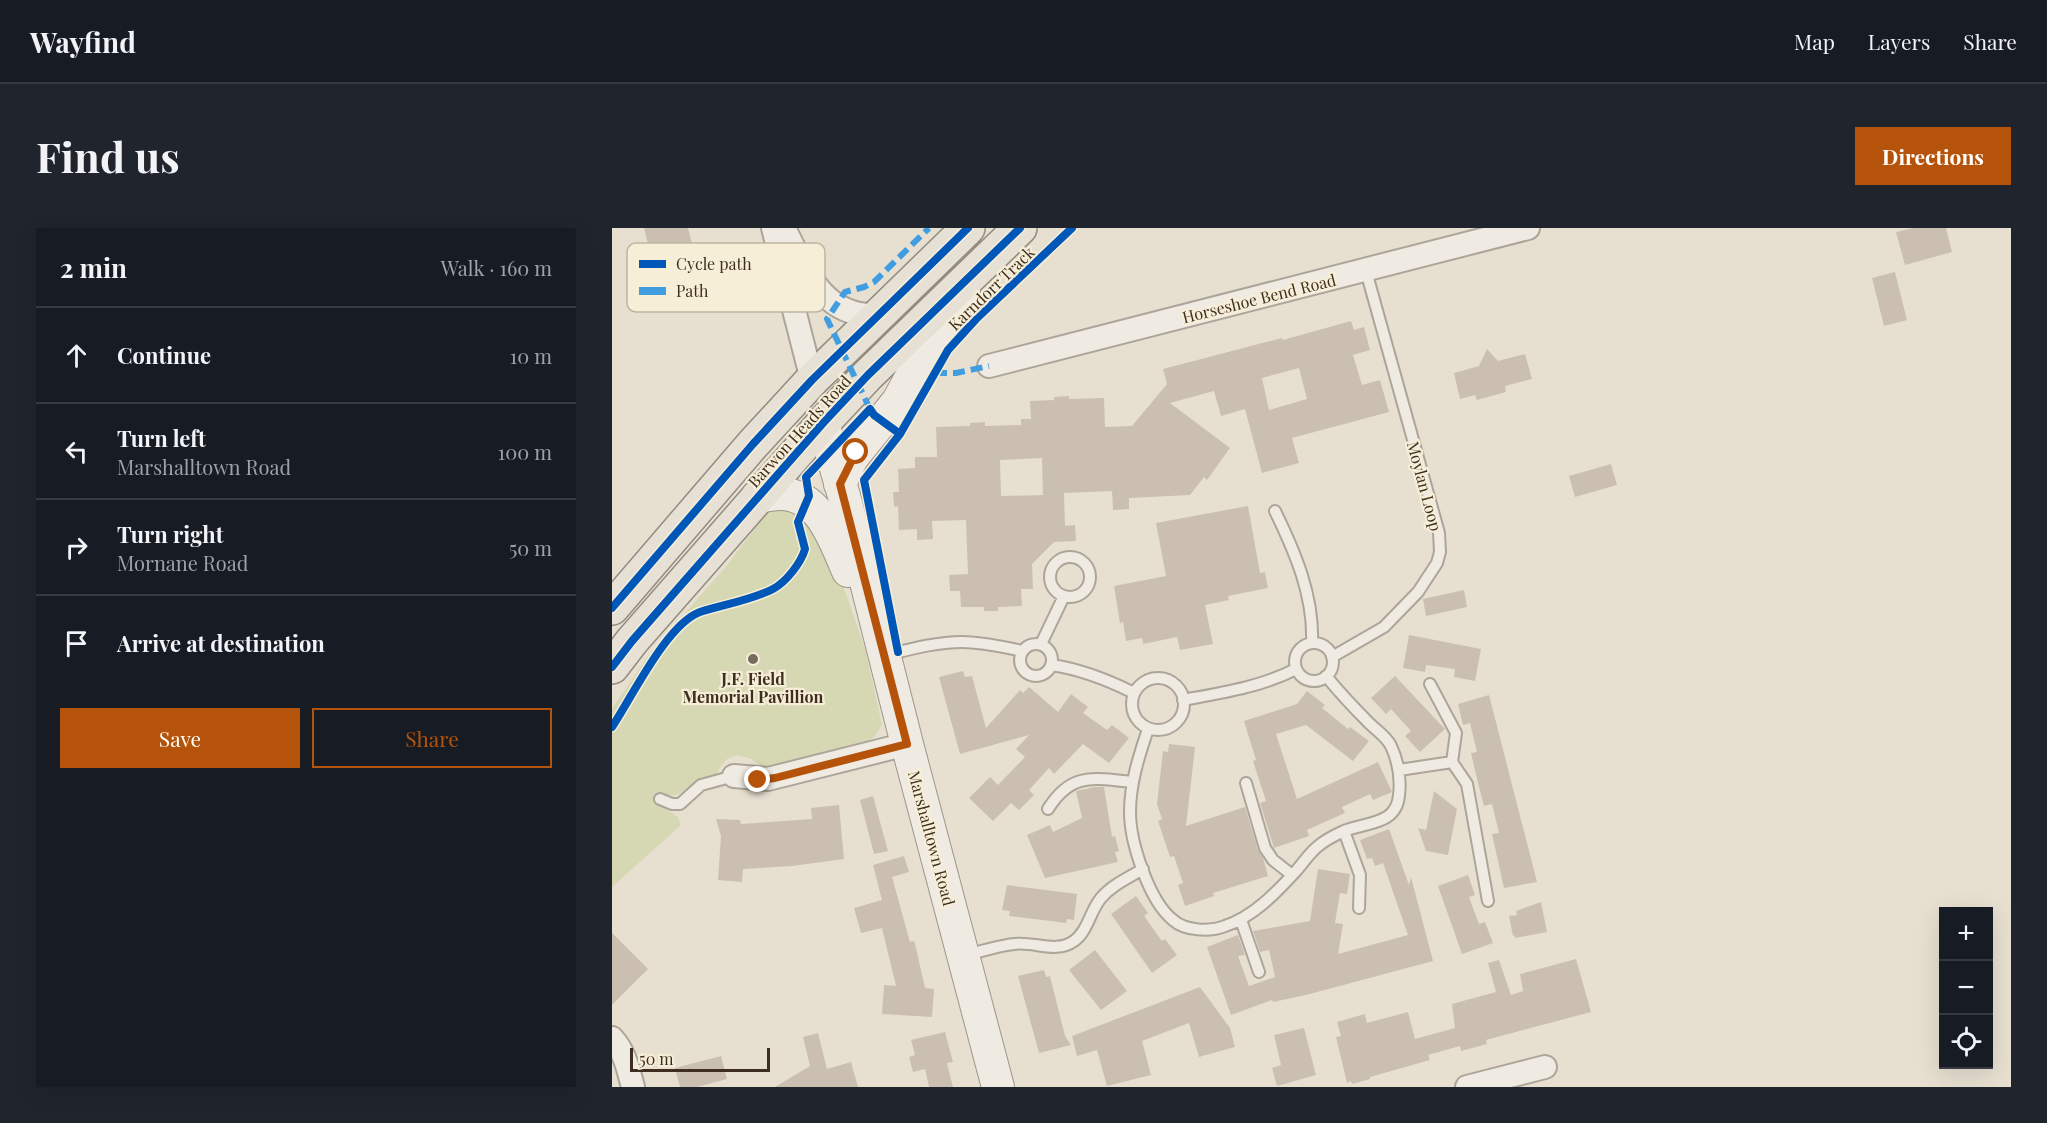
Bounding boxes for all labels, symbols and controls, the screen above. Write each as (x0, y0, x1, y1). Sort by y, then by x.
text: Wayfind (30, 23, 136, 60)
text: Map (1794, 27, 1835, 55)
text: Layers (1868, 27, 1930, 55)
text: Share (1963, 27, 2017, 55)
button: Directions (1855, 127, 2011, 185)
text: Find us (36, 128, 180, 184)
street label: Karndorr Track (943, 241, 1039, 335)
legend (627, 243, 825, 312)
text: 2 min (60, 250, 127, 285)
text: Cycle path (676, 253, 752, 274)
text: Walk · 160 m (441, 254, 552, 281)
street label: Horseshoe Bend Road (1180, 269, 1338, 327)
text: Path (676, 280, 709, 301)
icon: ahead (60, 339, 93, 372)
text: Continue (117, 340, 211, 370)
text: 10 m (510, 342, 552, 369)
street label: Barwon Heads Road (743, 370, 855, 492)
text: Turn left (117, 423, 206, 453)
icon: left (60, 435, 93, 468)
text: 100 m (498, 438, 552, 465)
route start (842, 438, 868, 464)
street label: Moylan Loop (1403, 439, 1447, 533)
text: Marshalltown Road (117, 453, 291, 480)
text: Turn right (117, 519, 223, 549)
icon: right (60, 531, 93, 564)
text: 50 m (509, 534, 552, 561)
text: Mornane Road (117, 549, 248, 576)
icon: arrive (60, 627, 93, 660)
text: Arrive at destination (117, 628, 325, 658)
marker: J.F. Field Memorial Pavillion (746, 652, 760, 666)
place label: J.F. Field Memorial Pavillion (683, 668, 824, 707)
button: Save (60, 708, 300, 768)
button: Share (312, 708, 552, 768)
route end (744, 766, 770, 792)
street label: Marshalltown Road (904, 768, 960, 908)
map controls (1939, 907, 1993, 1069)
button: + (1939, 907, 1993, 961)
button: − (1939, 961, 1993, 1015)
button: locate (1939, 1015, 1993, 1069)
scale bar (630, 1045, 770, 1072)
text: 50 m (639, 1048, 673, 1069)

